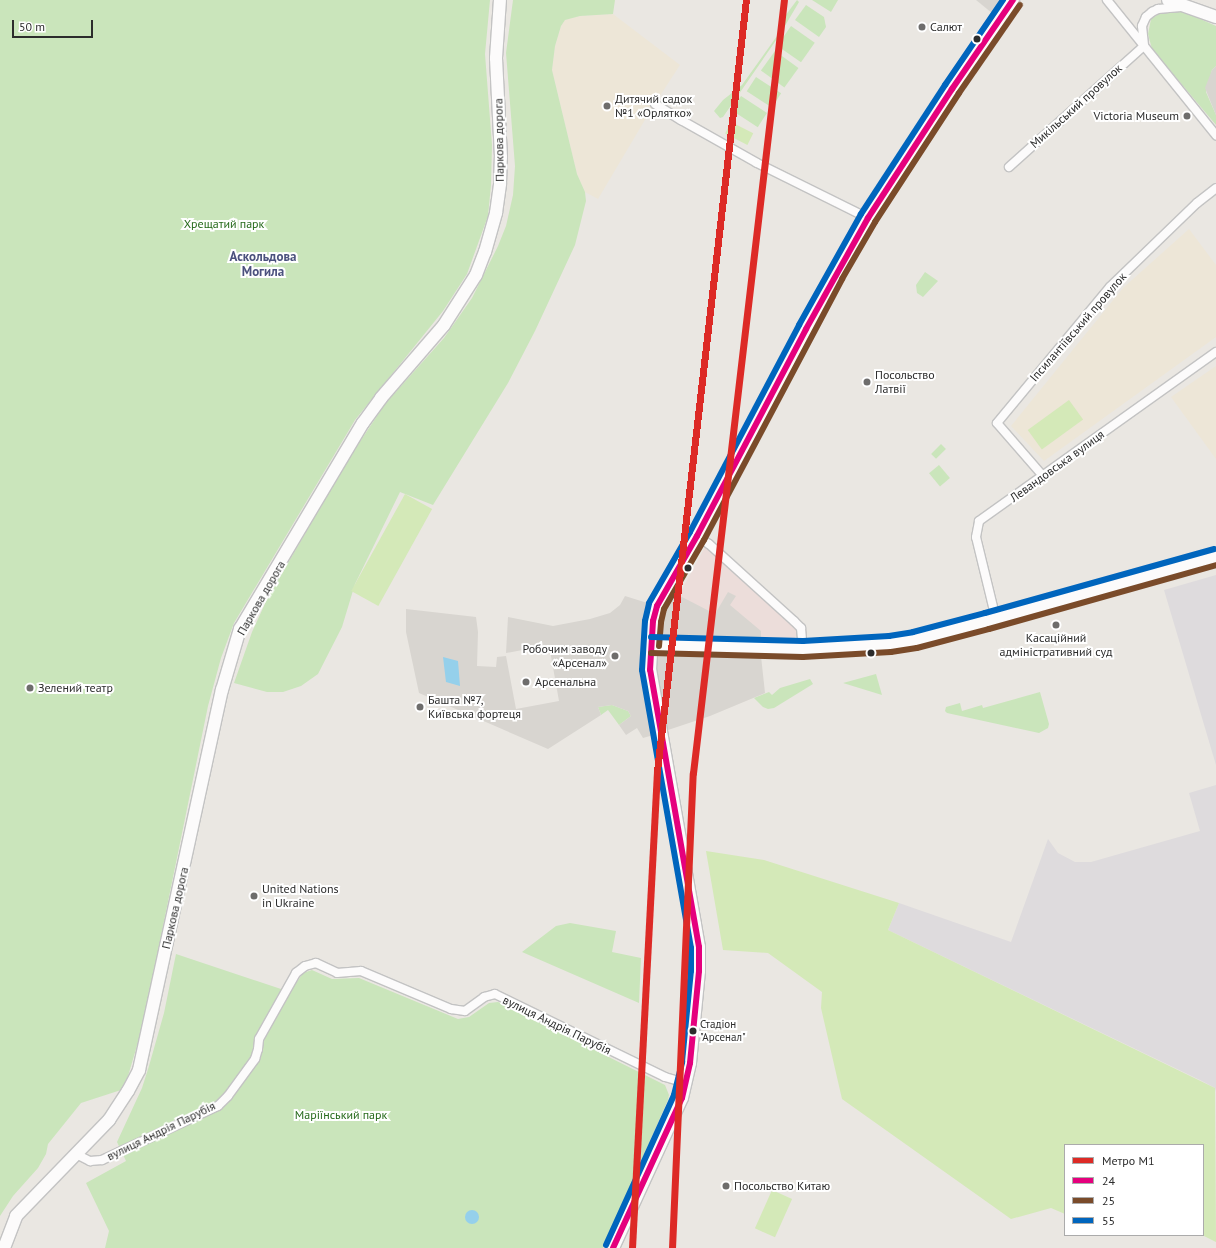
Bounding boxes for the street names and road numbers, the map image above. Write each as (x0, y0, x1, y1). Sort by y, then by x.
street label: Микільський провулок (1027, 61, 1125, 151)
street label: Паркова дорога (491, 98, 507, 182)
street label: Іпсилантіївський провулок (1027, 270, 1129, 384)
street label: Левандовська вулиця (1007, 427, 1107, 505)
street label: Паркова дорога (234, 558, 288, 638)
street label: Паркова дорога (159, 866, 191, 950)
street label: вулиця Андрія Парубія (500, 992, 614, 1058)
street label: вулиця Андрія Парубія (104, 1098, 218, 1164)

